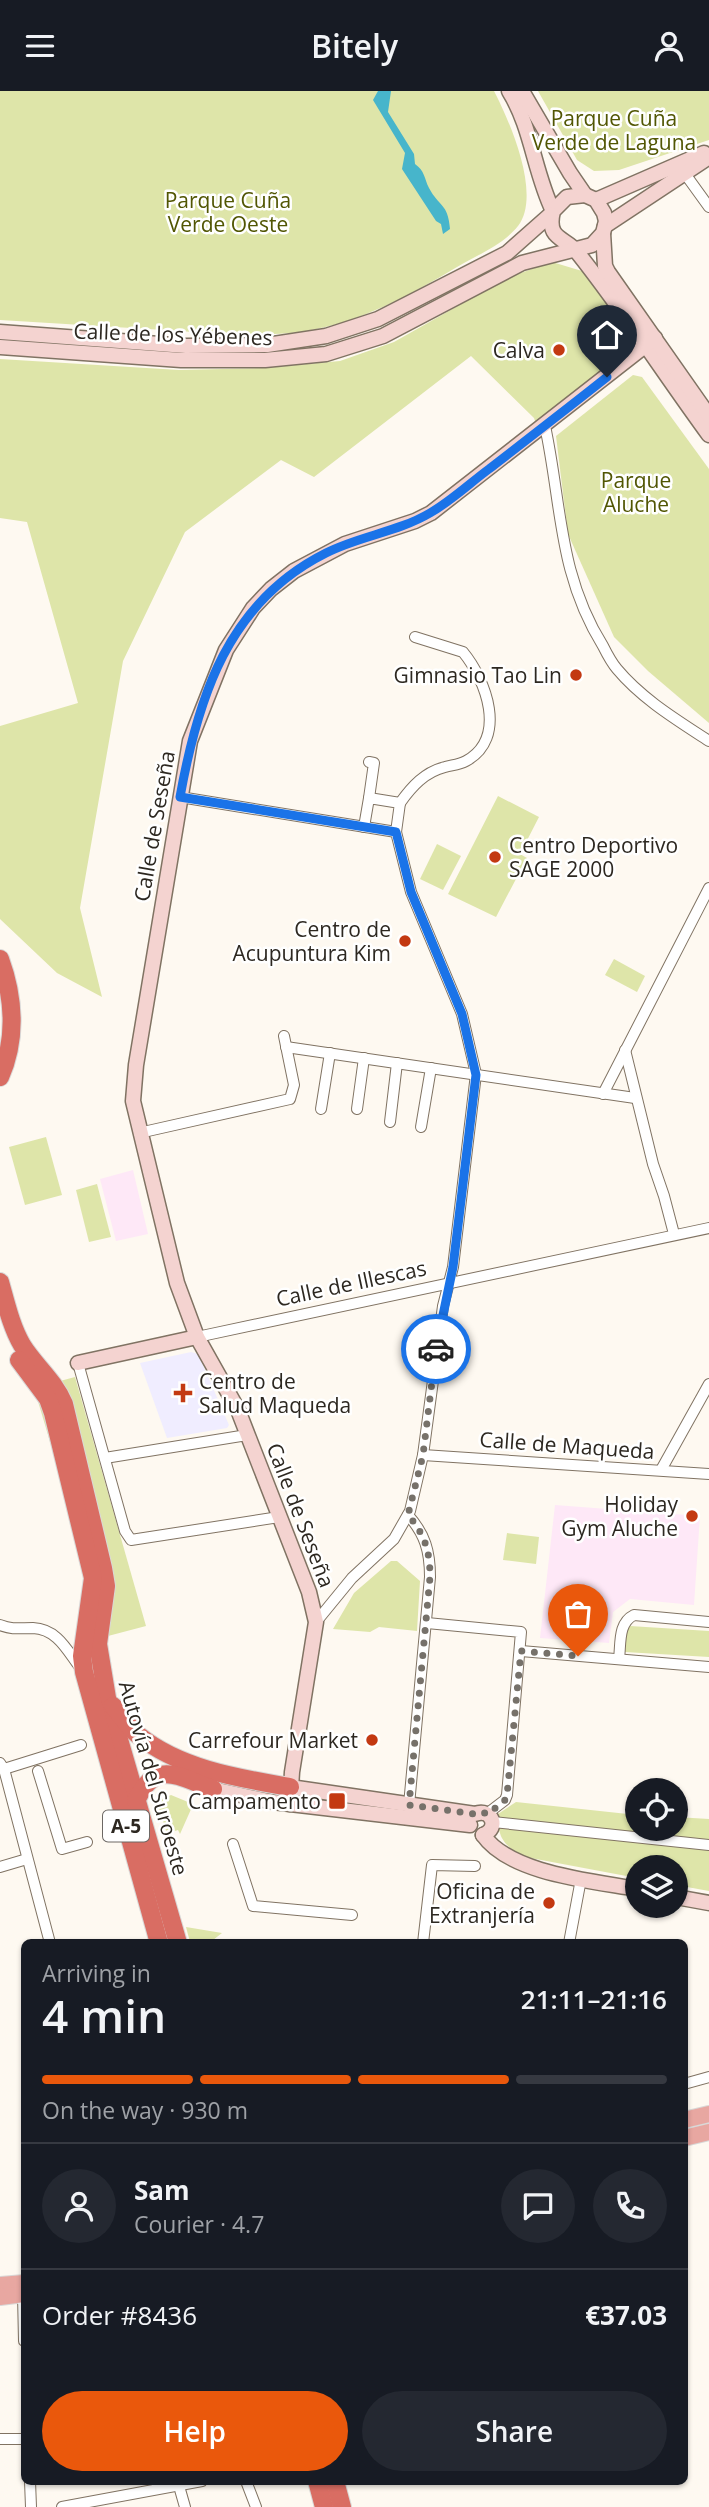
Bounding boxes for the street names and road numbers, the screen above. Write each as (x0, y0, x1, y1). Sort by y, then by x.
street label: Calle de los Yébenes (73, 317, 273, 351)
street label: Calle de Seseña (127, 748, 181, 904)
street label: Calle de Illescas (273, 1253, 429, 1313)
street label: Calle de Maqueda (479, 1425, 655, 1465)
street label: Calle de Seseña (261, 1439, 341, 1591)
street label: Autovía del Suroeste (113, 1677, 195, 1879)
road number: A-5 (103, 1811, 149, 1841)

